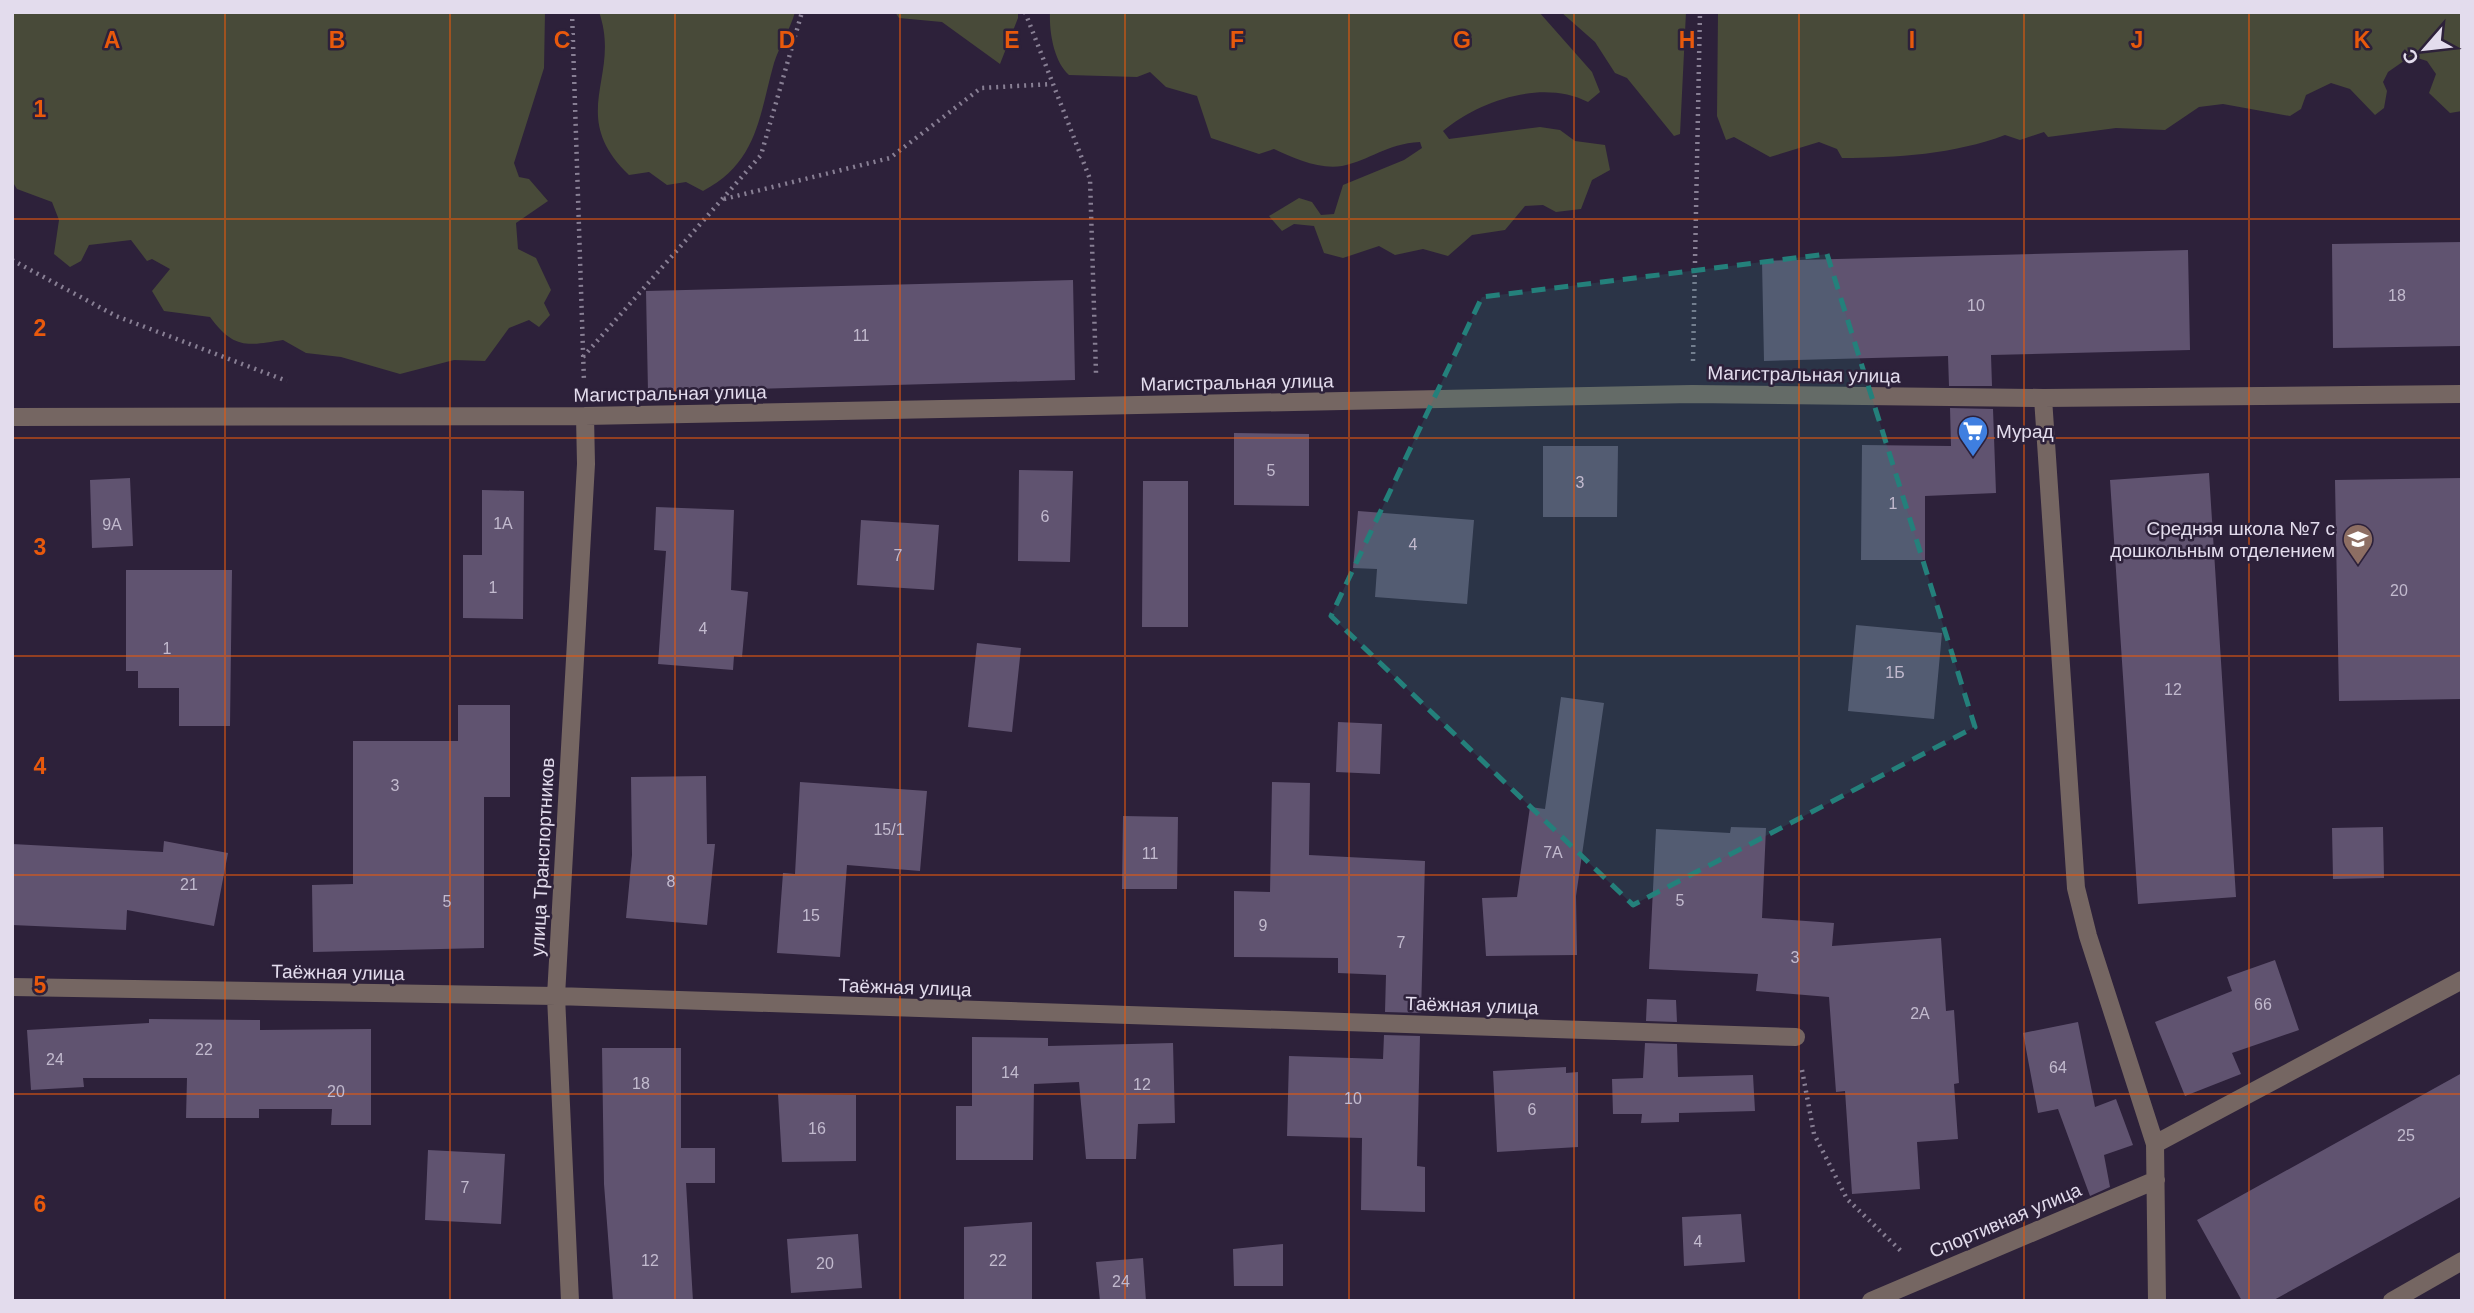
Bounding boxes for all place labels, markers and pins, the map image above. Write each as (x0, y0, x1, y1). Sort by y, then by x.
supermarket icon: Мурад (1956, 414, 1990, 458)
place label: Мурад (1996, 421, 2054, 442)
place label: Средняя школа №7 с дошкольным отделением (2110, 518, 2335, 561)
school or university icon: Средняя школа №7 с дошкольным отделением (2341, 522, 2375, 566)

